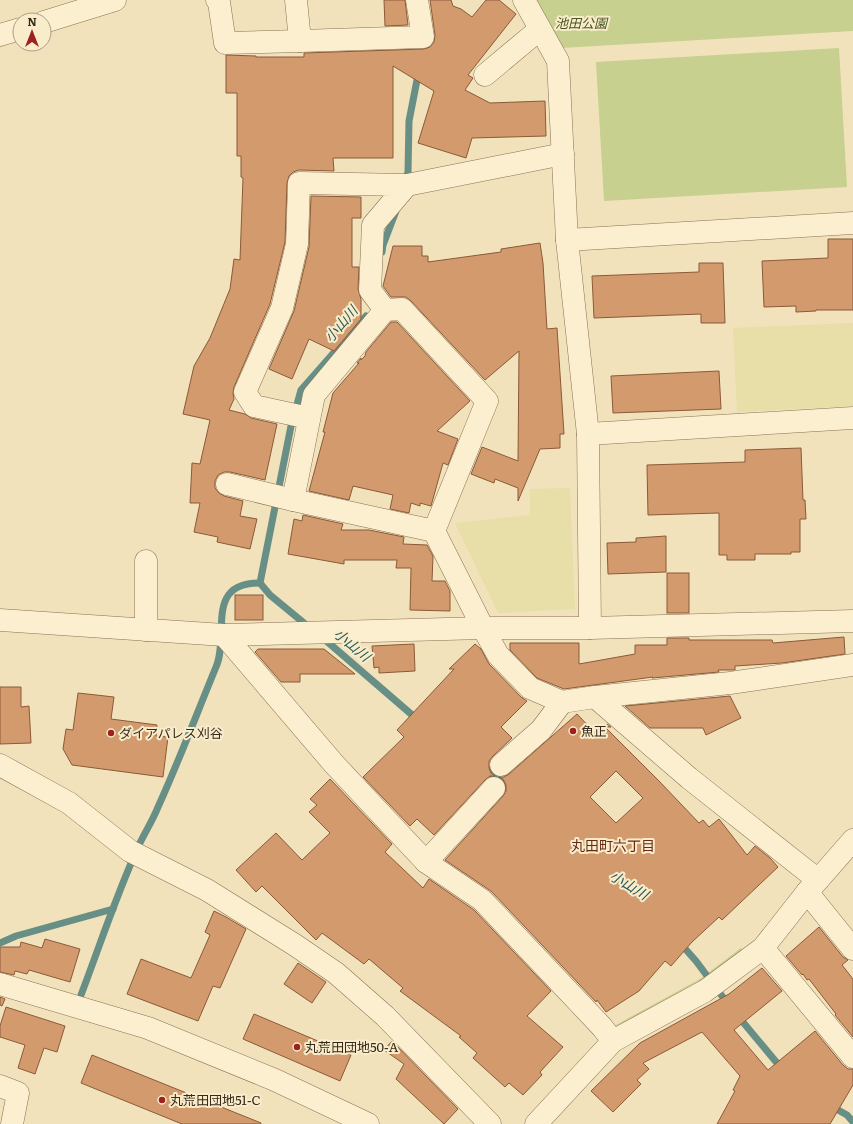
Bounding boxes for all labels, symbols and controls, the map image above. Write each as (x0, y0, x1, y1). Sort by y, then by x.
north arrow (12, 12, 52, 52)
text: N (27, 13, 37, 29)
park label: 池田公園 (555, 13, 609, 32)
water label: 小山川 (319, 299, 363, 346)
water label: 小山川 (330, 623, 377, 667)
place label: 魚正 (581, 721, 607, 740)
place label: ダイアパレス刈谷 (119, 723, 223, 742)
marker: 魚正 (568, 726, 578, 736)
marker: ダイアパレス刈谷 (106, 728, 116, 738)
district label: 丸田町六丁目 (571, 835, 655, 855)
water label: 小山川 (606, 865, 654, 905)
place label: 丸荒田団地50-A (305, 1037, 399, 1056)
marker: 丸荒田団地50-A (292, 1042, 302, 1052)
place label: 丸荒田団地51-C (170, 1090, 261, 1109)
marker: 丸荒田団地51-C (157, 1095, 167, 1105)

